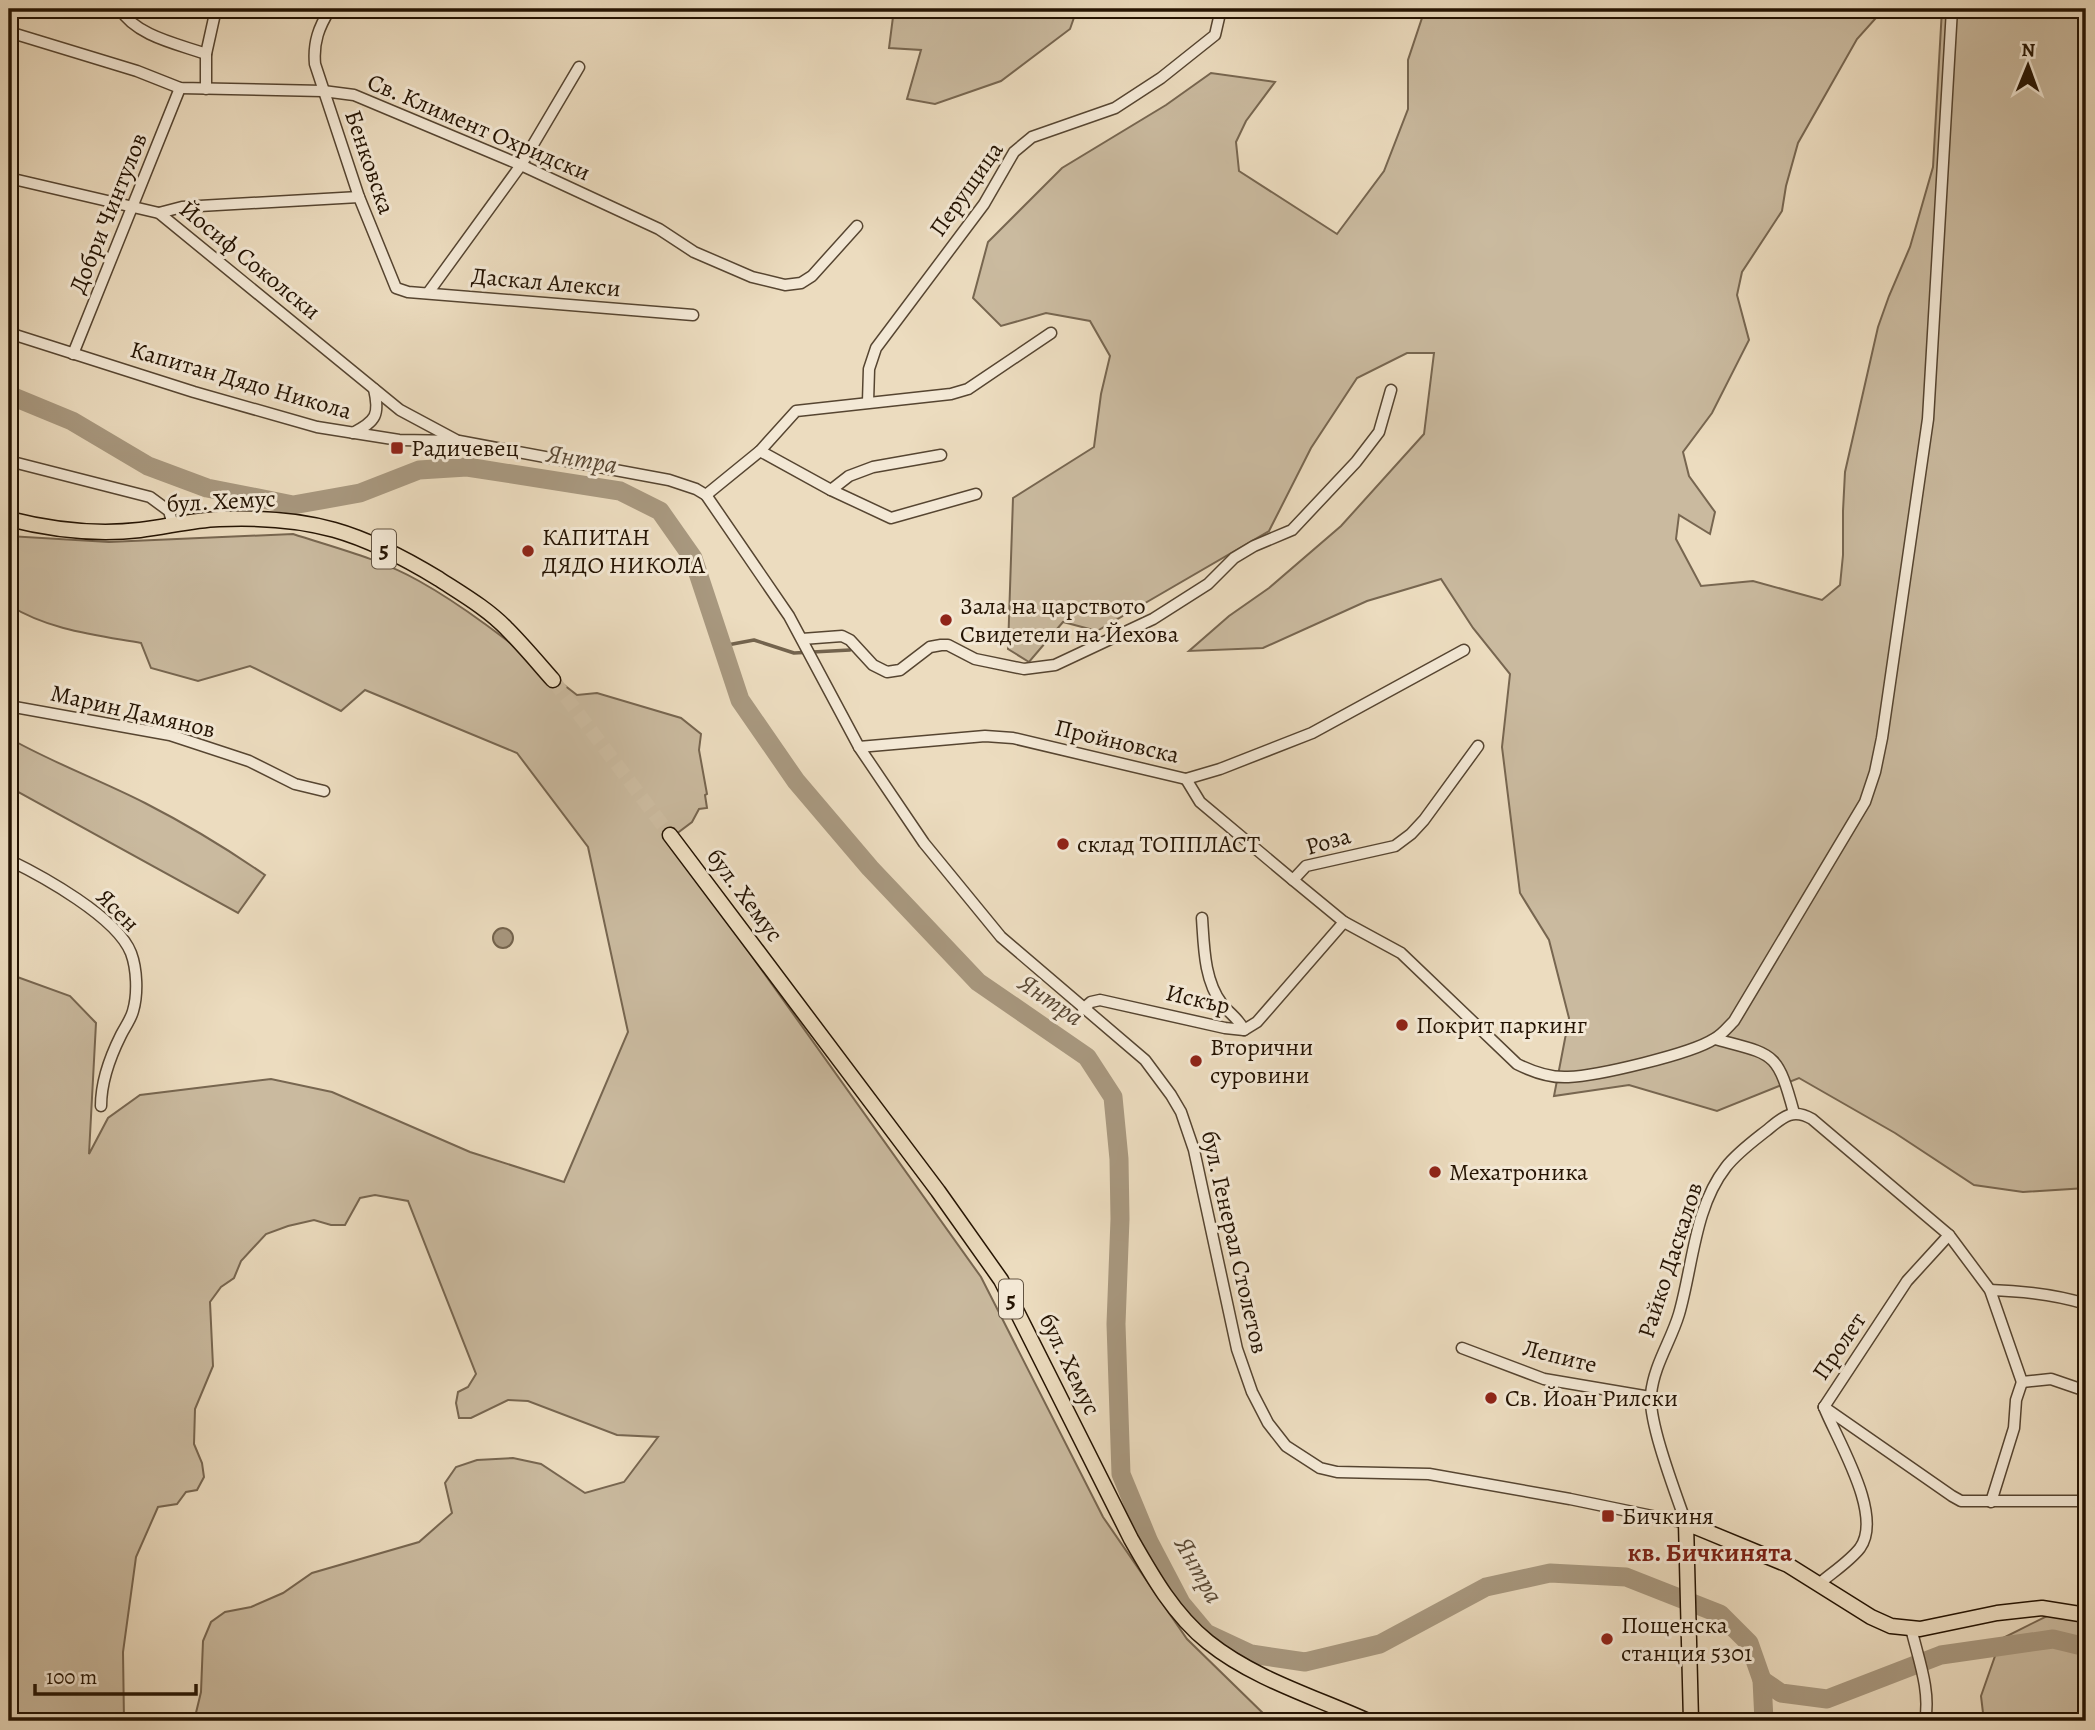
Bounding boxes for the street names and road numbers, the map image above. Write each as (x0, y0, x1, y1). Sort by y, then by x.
street label: Св. Климент Охридски (363, 66, 595, 188)
street label: Бенковска (337, 106, 403, 218)
street label: Добри Чинтулов (61, 128, 155, 298)
street label: Перущица (922, 135, 1010, 243)
street label: Йосиф Соколски (173, 193, 327, 327)
street label: Даскал Алекси (470, 260, 622, 304)
street label: Капитан Дядо Никола (127, 333, 355, 427)
street label: бул. Хемус (165, 482, 277, 520)
road number: 5 (372, 530, 396, 568)
street label: Марин Дамянов (47, 676, 219, 746)
street label: Пройновска (1052, 711, 1182, 771)
street label: Роза (1302, 819, 1354, 863)
street label: бул. Хемус (699, 842, 791, 948)
street label: Ясен (89, 881, 147, 939)
street label: Искър (1163, 976, 1233, 1022)
street label: бул. Генерал Столетов (1194, 1127, 1276, 1357)
street label: Райко Даскалов (1630, 1178, 1710, 1342)
road number: 5 (999, 1280, 1023, 1318)
street label: Пролет (1805, 1306, 1874, 1386)
street label: бул. Хемус (1032, 1308, 1108, 1420)
street label: Лепите (1520, 1331, 1600, 1381)

